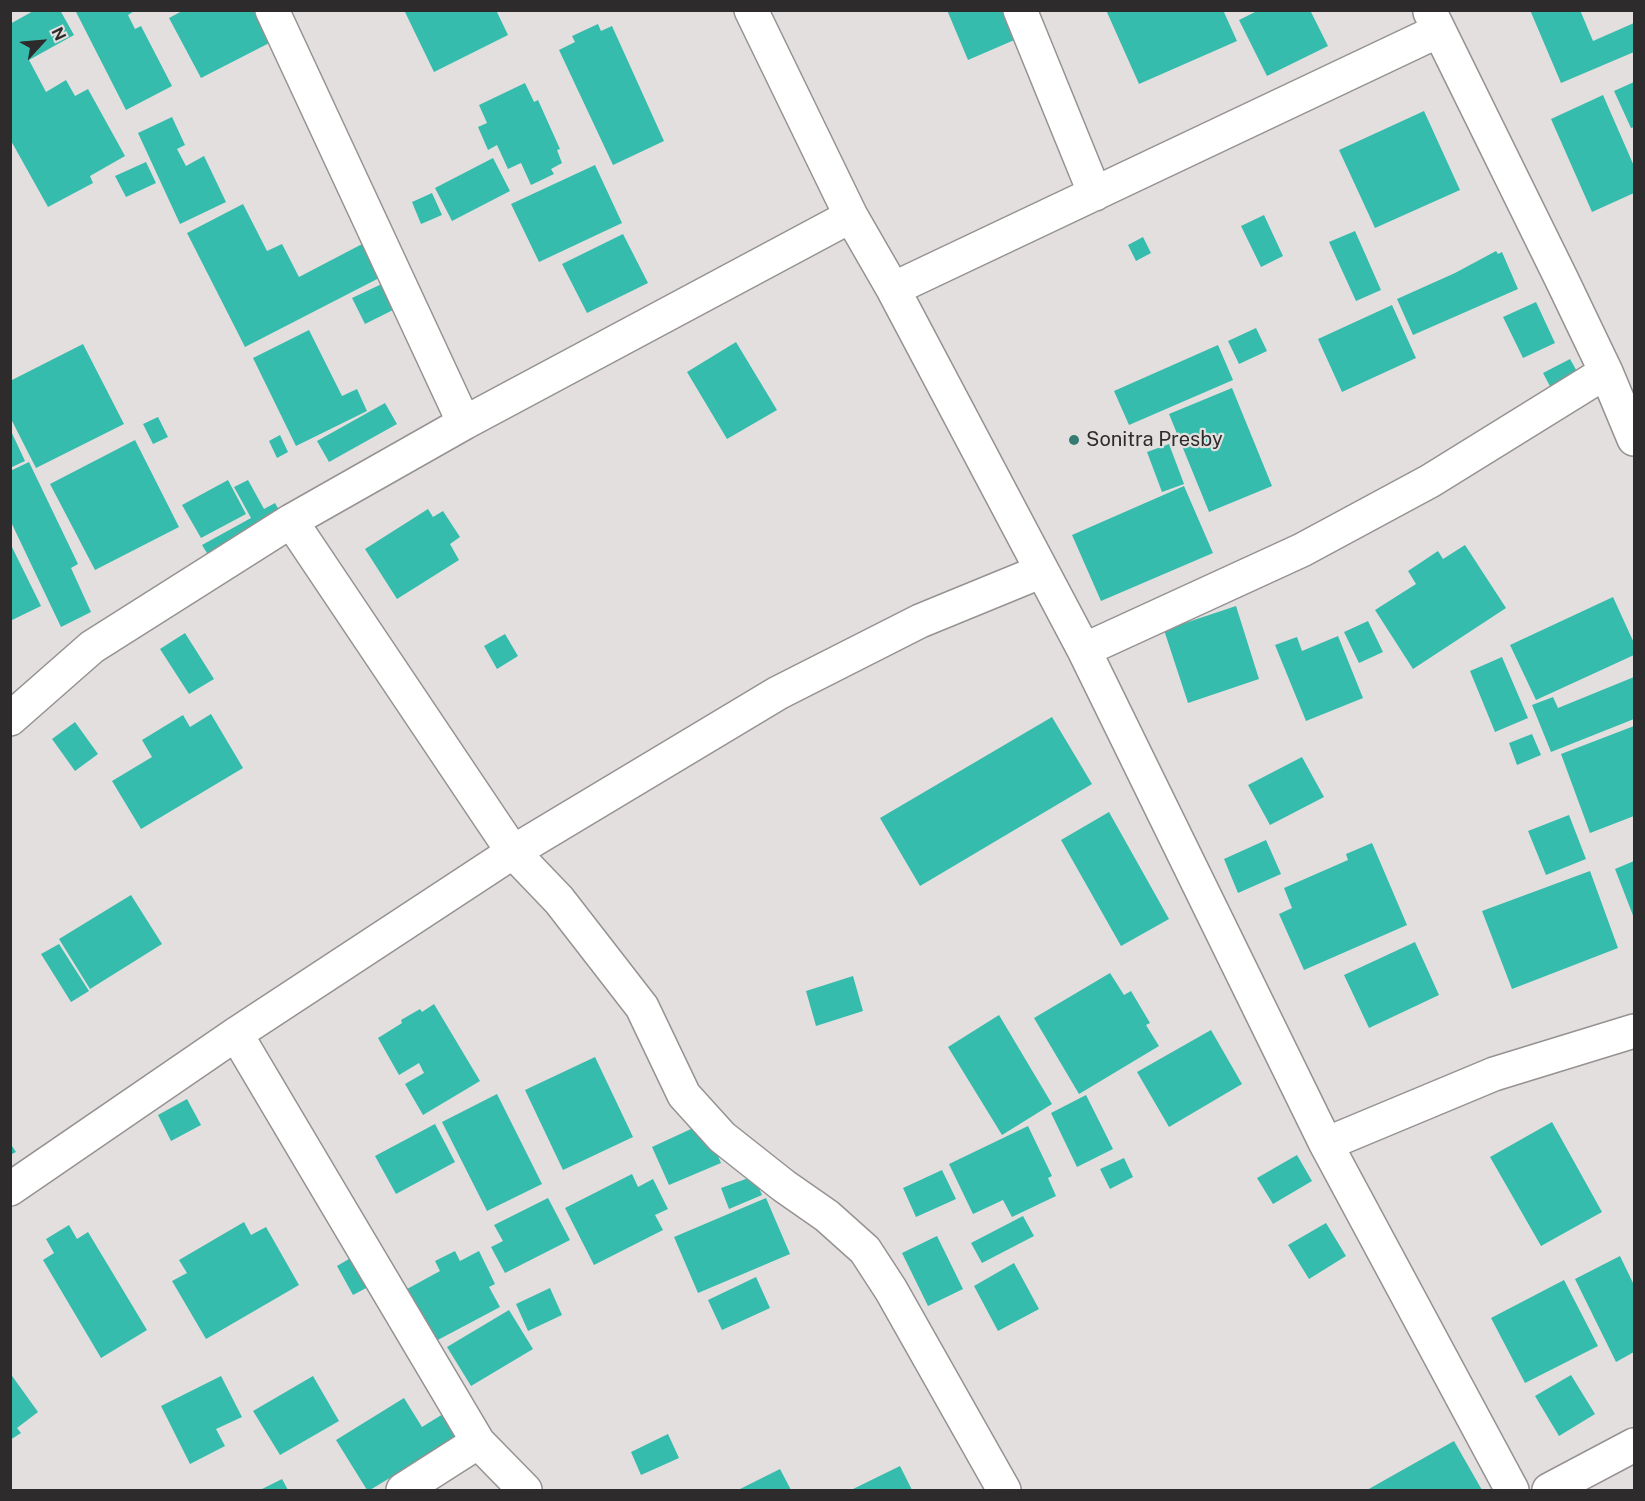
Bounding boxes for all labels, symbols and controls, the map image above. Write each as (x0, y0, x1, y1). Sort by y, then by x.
north arrow (12, 12, 72, 72)
text: N (47, 24, 70, 44)
place label: Sonitra Presby (1086, 428, 1223, 452)
marker: Sonitra Presby (1067, 433, 1081, 447)

